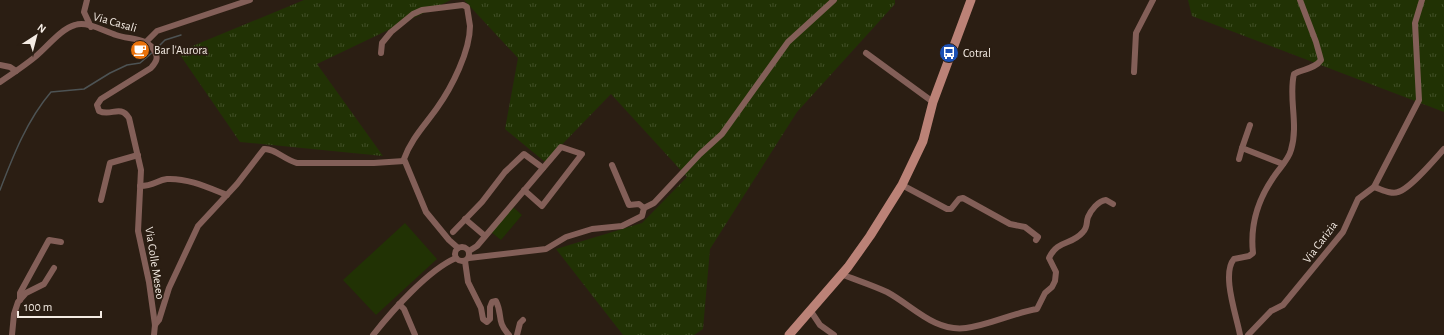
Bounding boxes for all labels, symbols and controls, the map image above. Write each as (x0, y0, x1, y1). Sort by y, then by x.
street label: Via Casali (92, 10, 138, 34)
north arrow (16, 16, 56, 56)
text: N (35, 22, 48, 35)
cafe icon: Bar l'Aurora (129, 39, 151, 61)
bus stop icon: Cotral (938, 42, 960, 64)
place label: Bar l'Aurora (154, 44, 208, 56)
place label: Cotral (963, 47, 991, 59)
street label: Via Carizia (1300, 218, 1340, 265)
street label: Via Colle Meseo (143, 226, 167, 300)
scale bar (18, 293, 101, 319)
text: 100 m (24, 301, 52, 313)

